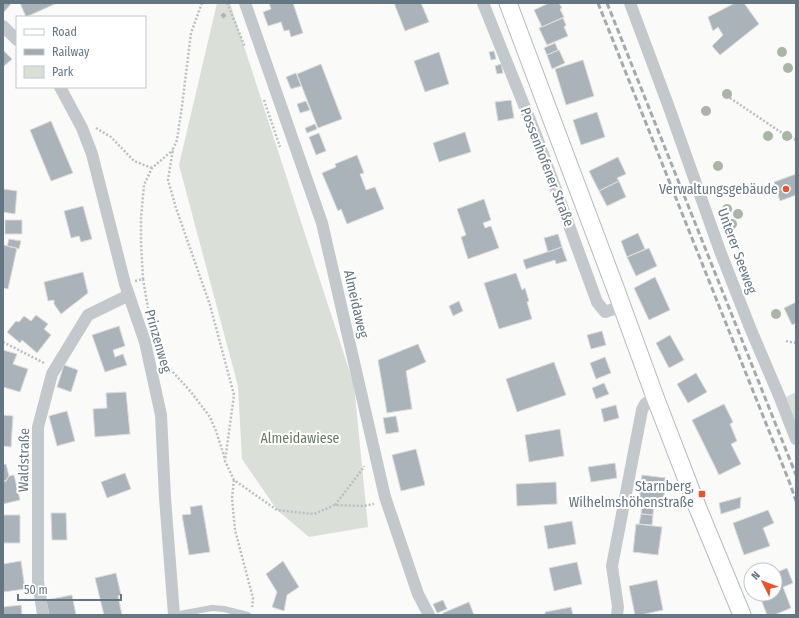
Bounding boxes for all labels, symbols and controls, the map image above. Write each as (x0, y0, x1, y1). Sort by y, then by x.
legend (16, 16, 146, 88)
text: Road (52, 25, 77, 39)
text: Railway (52, 45, 90, 59)
text: Park (52, 65, 74, 79)
street label: Possenhofener Straße (517, 105, 578, 229)
place label: Verwaltungsgebäude (659, 181, 778, 198)
marker: Verwaltungsgebäude (781, 184, 791, 194)
street label: Unterer Seeweg (714, 206, 761, 297)
street label: Almeidaweg (340, 268, 372, 340)
street label: Prinzenweg (141, 307, 175, 375)
street label: Waldstraße (15, 428, 33, 492)
park label: Almeidawiese (260, 430, 340, 447)
place label: Starnberg, Wilhelmshöhenstraße (569, 478, 694, 511)
marker: Starnberg, Wilhelmshöhenstraße (697, 489, 707, 499)
north arrow (743, 562, 783, 602)
text: N (749, 569, 763, 582)
scale bar (18, 576, 121, 602)
text: 50 m (24, 583, 48, 597)

